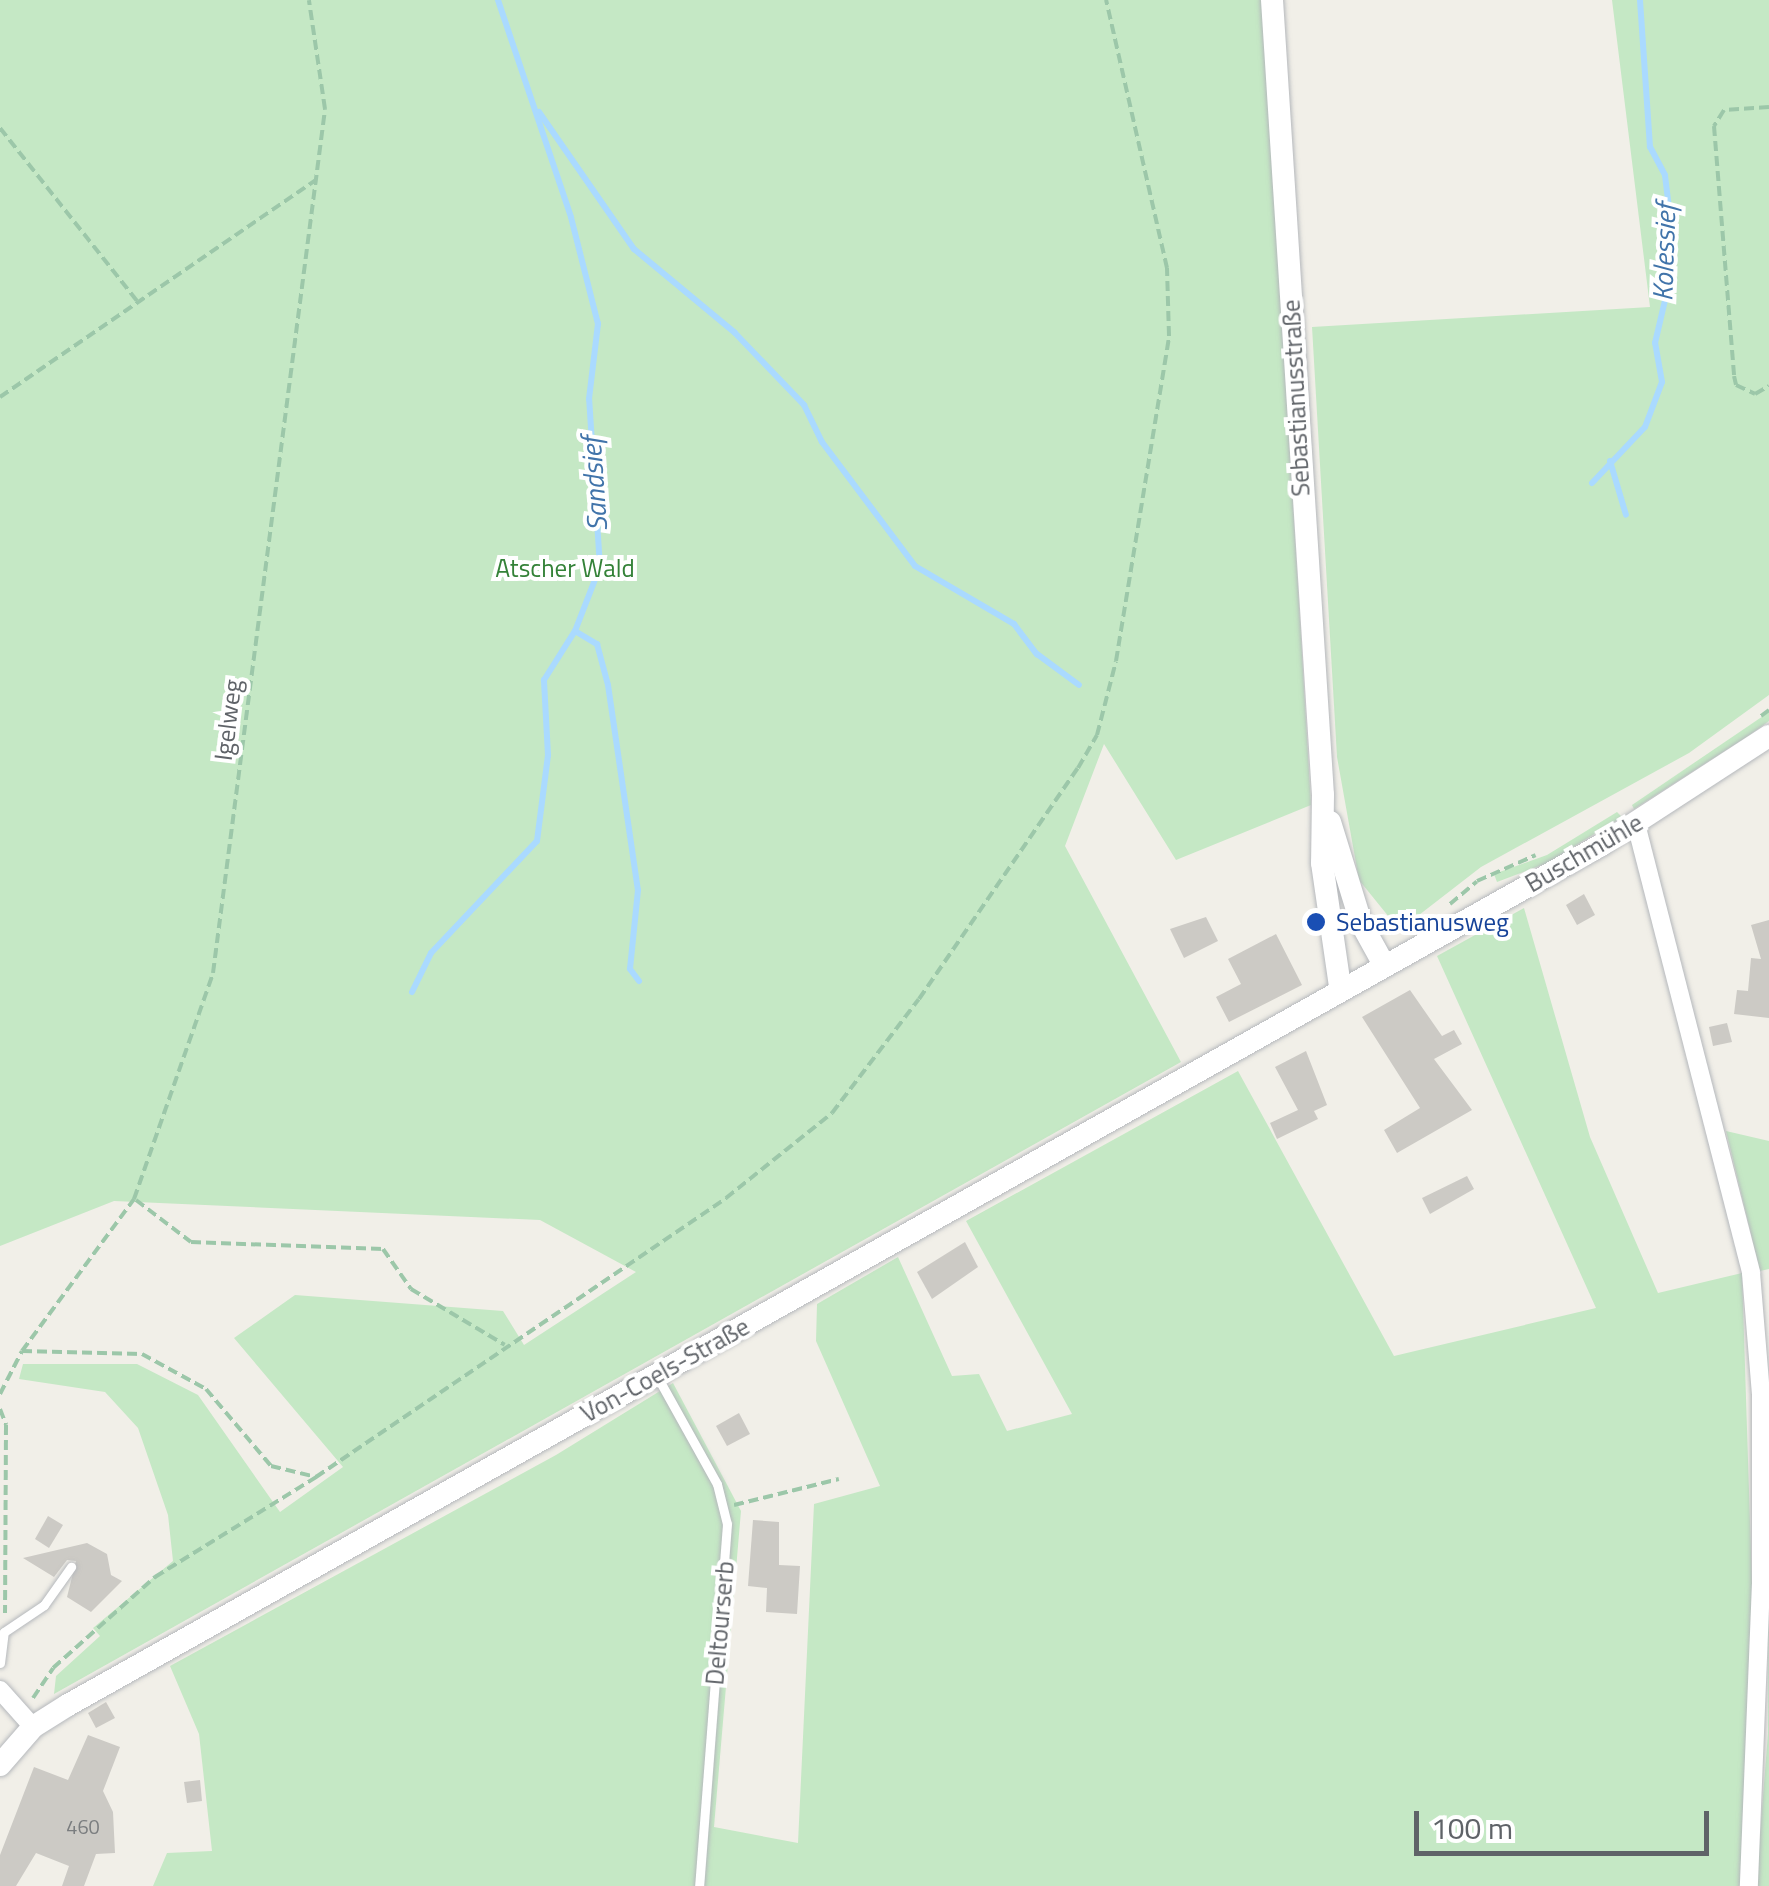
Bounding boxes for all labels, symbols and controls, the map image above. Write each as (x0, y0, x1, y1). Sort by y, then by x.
water label: Kolessief (1645, 202, 1683, 302)
street label: Sebastianusstraße (1276, 299, 1316, 497)
water label: Sandsief (574, 435, 614, 533)
park label: Atscher Wald (495, 553, 635, 583)
street label: Igelweg (208, 678, 248, 762)
street label: Buschmühle (1520, 807, 1648, 899)
place label: Sebastianusweg (1336, 907, 1509, 937)
marker: Sebastianusweg (1305, 911, 1327, 933)
street label: Von-Coels-Straße (575, 1311, 755, 1429)
street label: Deltourserb (700, 1560, 740, 1686)
scale bar (1419, 1791, 1714, 1853)
text: 100 m (1431, 1805, 1513, 1851)
house number: 460 (66, 1814, 100, 1838)

